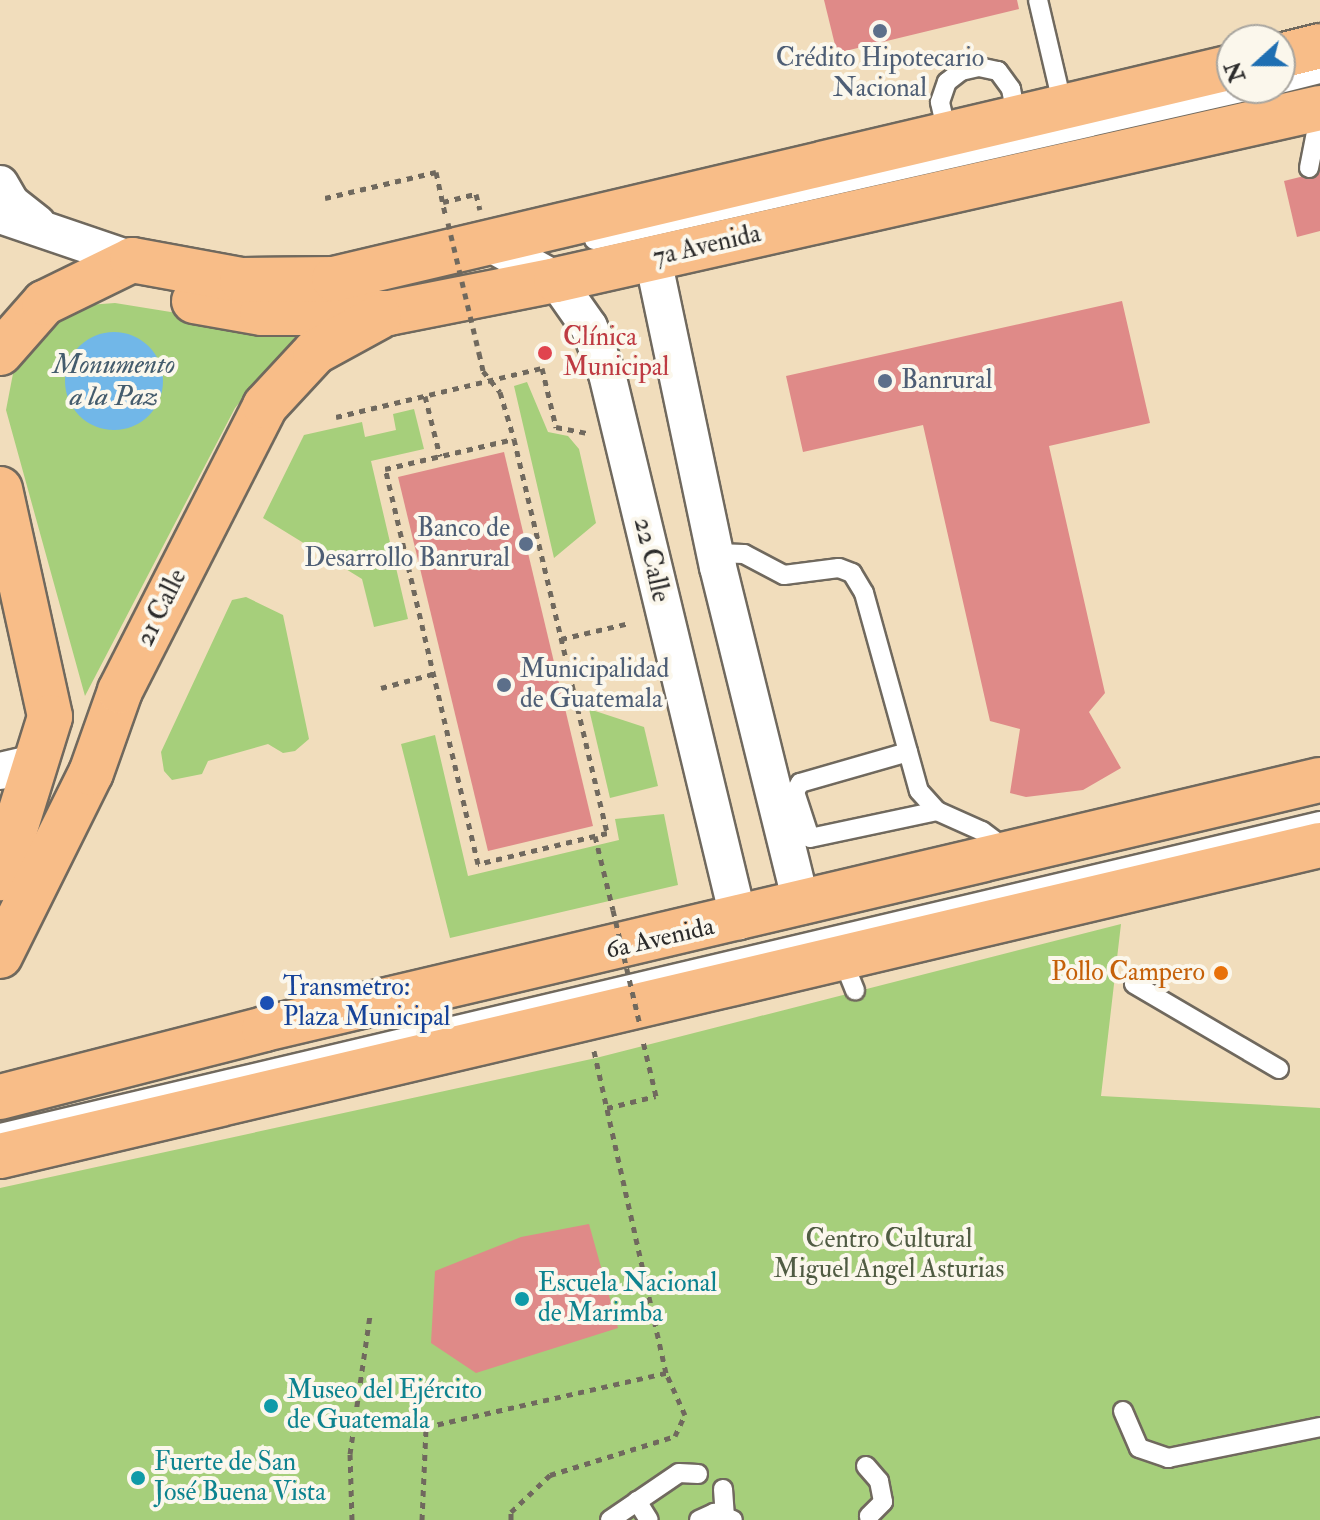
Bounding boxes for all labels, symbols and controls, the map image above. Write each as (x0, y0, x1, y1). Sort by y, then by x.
marker: Crédito Hipotecario Nacional (871, 22, 889, 40)
north arrow (1216, 24, 1296, 104)
place label: Crédito Hipotecario Nacional (776, 43, 984, 104)
text: N (1219, 58, 1252, 86)
street label: 7a Avenida (650, 218, 764, 274)
place label: Clínica Municipal (563, 322, 669, 384)
marker: Clínica Municipal (534, 342, 556, 364)
water label: Monumento a la Paz (53, 348, 175, 414)
place label: Banrural (901, 365, 992, 397)
marker: Banrural (876, 372, 894, 390)
place label: Banco de Desarrollo Banrural (304, 513, 510, 574)
street label: 22 Calle (626, 515, 676, 605)
marker: Banco de Desarrollo Banrural (517, 535, 535, 553)
street label: 21 Calle (130, 564, 194, 652)
place label: Municipalidad de Guatemala (520, 654, 669, 716)
marker: Municipalidad de Guatemala (495, 676, 513, 694)
street label: 6a Avenida (603, 911, 717, 967)
place label: Pollo Campero (1051, 957, 1205, 989)
marker: Pollo Campero (1212, 964, 1230, 982)
place label: Transmetro: Plaza Municipal (283, 972, 451, 1034)
marker: Transmetro: Plaza Municipal (258, 994, 276, 1012)
park label: Centro Cultural Miguel Angel Asturias (774, 1224, 1004, 1286)
place label: Escuela Nacional de Marimba (538, 1268, 717, 1330)
marker: Escuela Nacional de Marimba (513, 1290, 531, 1308)
place label: Museo del Ejército de Guatemala (287, 1375, 482, 1436)
marker: Museo del Ejército de Guatemala (262, 1397, 280, 1415)
place label: Fuerte de San José Buena Vista (154, 1447, 326, 1508)
marker: Fuerte de San José Buena Vista (129, 1469, 147, 1487)

